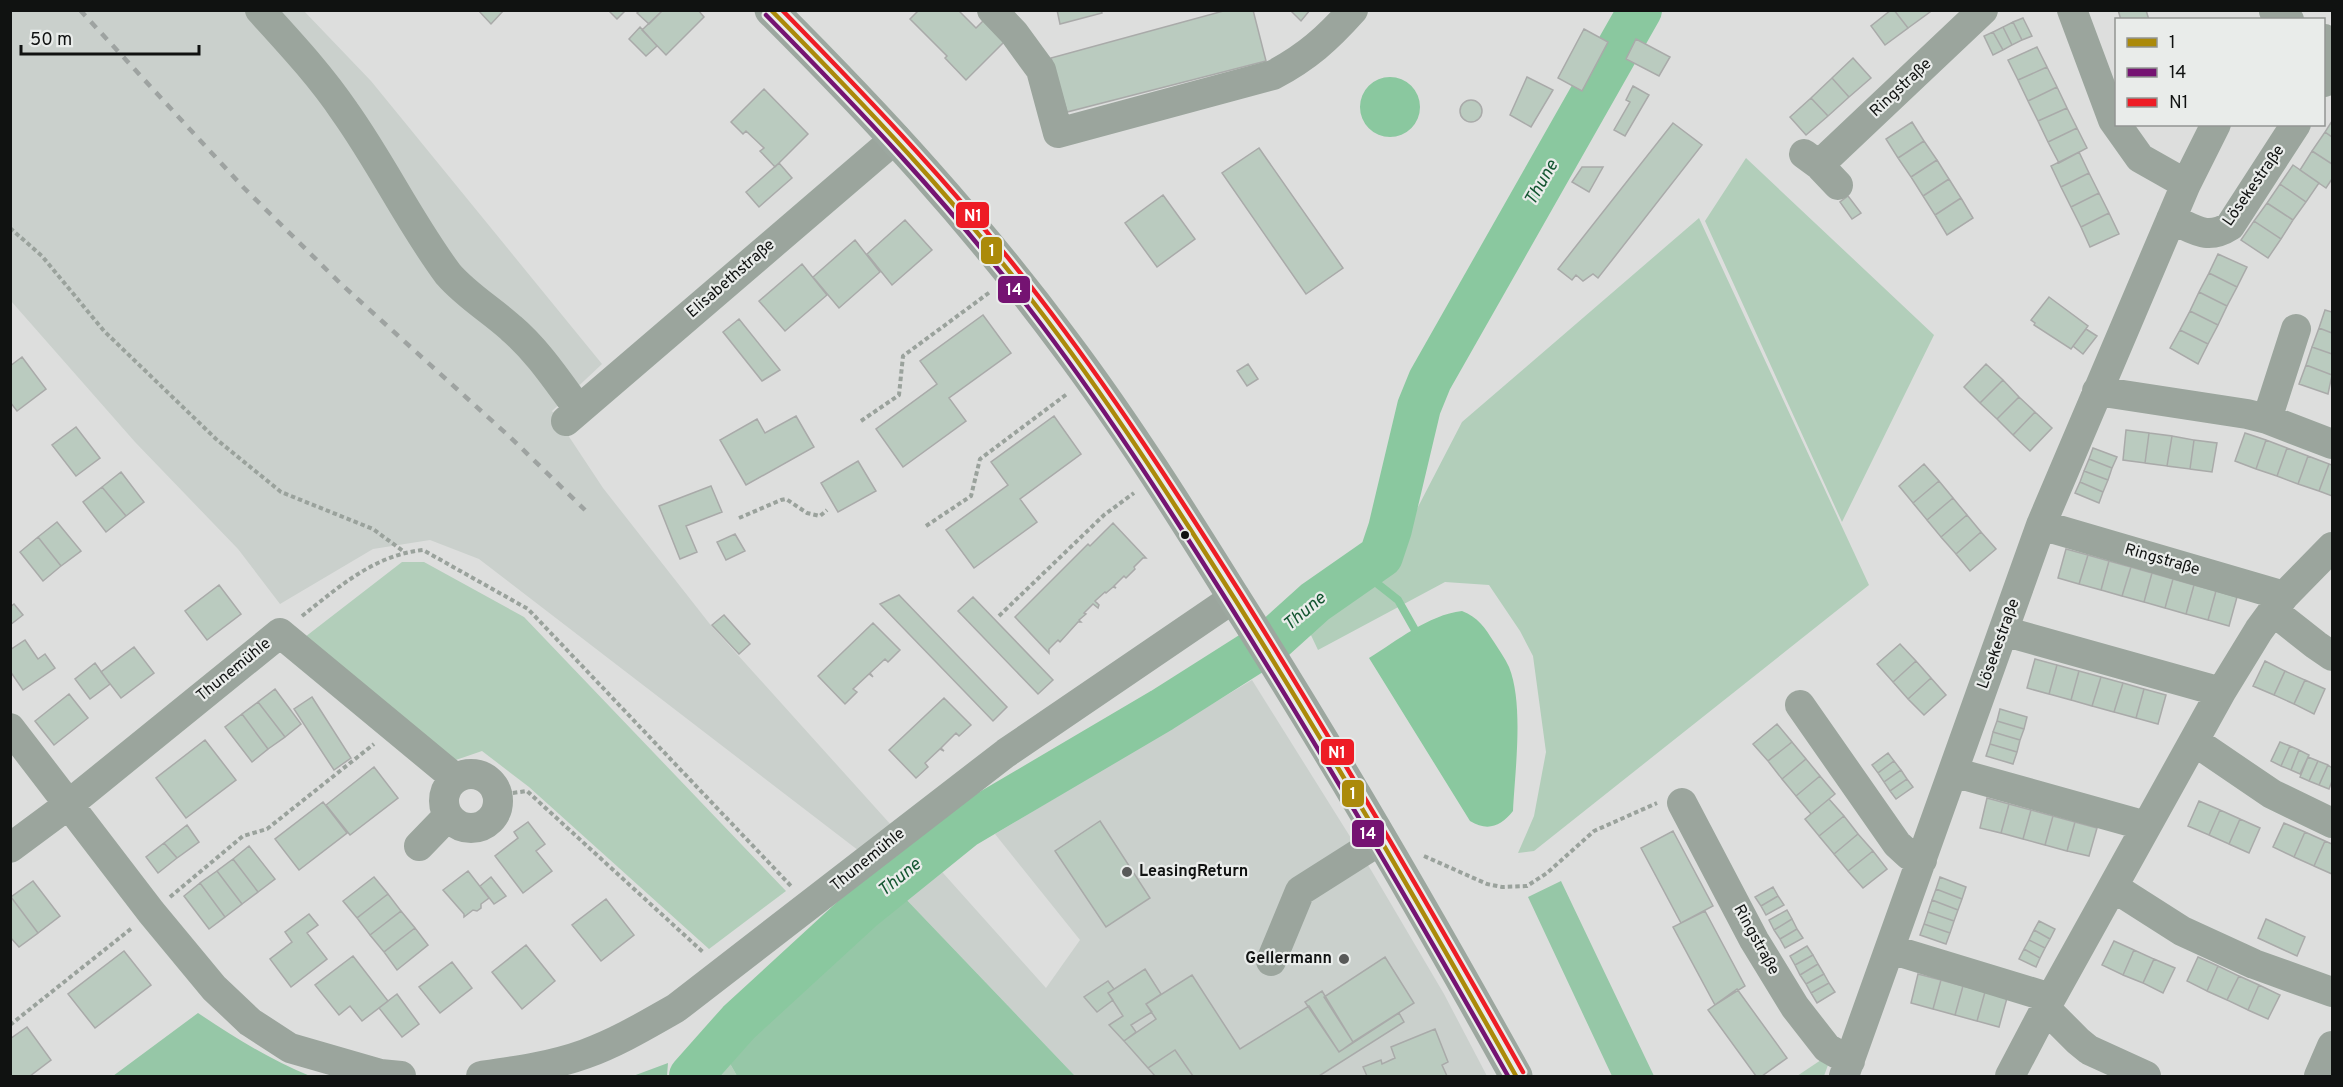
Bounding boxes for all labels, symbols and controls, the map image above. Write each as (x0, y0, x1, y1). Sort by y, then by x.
scale bar (21, 18, 200, 56)
legend (2115, 18, 2325, 126)
text: 50 m (30, 29, 72, 52)
text: 1 (2169, 32, 2176, 55)
street label: Ringstraße (1866, 54, 1936, 122)
text: 14 (2169, 62, 2187, 85)
text: N1 (2169, 92, 2188, 115)
street label: Lösekestraße (2219, 142, 2289, 230)
water label: Thune (1520, 155, 1565, 210)
line badge: N1 (955, 201, 990, 229)
text: N1 (964, 207, 982, 227)
street label: Elisabethstraße (683, 235, 779, 323)
line badge: 1 (980, 236, 1003, 265)
text: 1 (989, 242, 995, 262)
line badge: 14 (997, 275, 1031, 304)
text: 14 (1006, 281, 1022, 301)
unlabelled marker (1179, 529, 1191, 541)
street label: Ringstraße (2122, 540, 2202, 580)
water label: Thune (1279, 587, 1332, 637)
street label: Lösekestraße (1973, 596, 2025, 692)
street label: Thunemühle (193, 634, 275, 706)
line badge: N1 (1320, 738, 1355, 766)
text: N1 (1328, 744, 1346, 764)
line badge: 1 (1341, 779, 1365, 808)
text: 1 (1350, 785, 1356, 805)
line badge: 14 (1351, 819, 1385, 848)
street label: Thunemühle (827, 824, 909, 896)
text: 14 (1360, 825, 1376, 845)
water label: Thune (874, 854, 926, 902)
place label: LeasingReturn (1139, 862, 1248, 882)
marker: LeasingReturn (1120, 865, 1134, 879)
street label: Ringstraße (1728, 901, 1784, 979)
place label: Gellermann (1245, 949, 1332, 969)
marker: Gellermann (1337, 952, 1351, 966)

